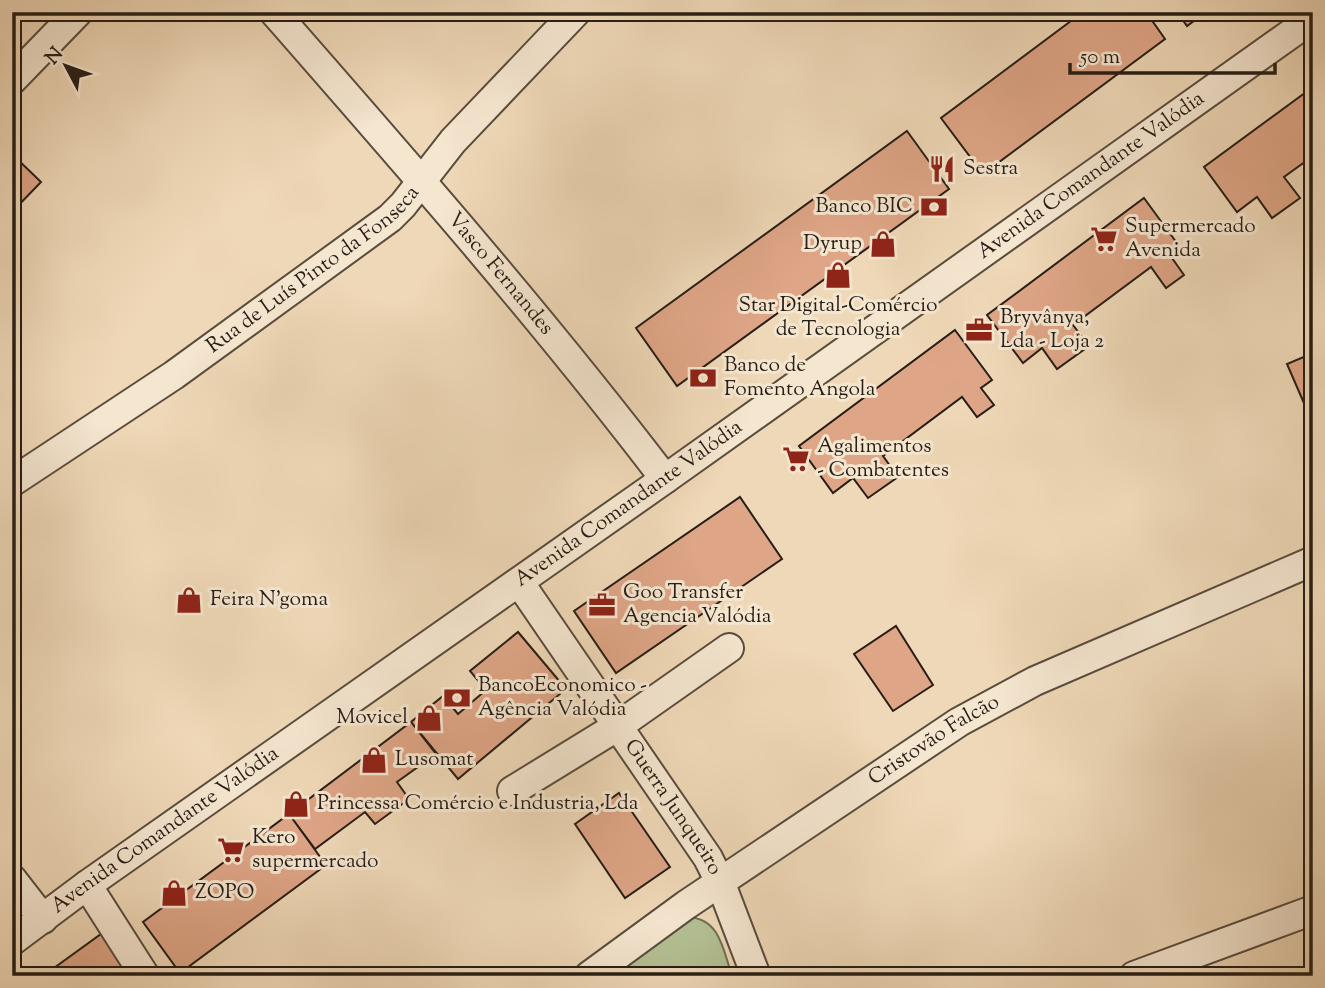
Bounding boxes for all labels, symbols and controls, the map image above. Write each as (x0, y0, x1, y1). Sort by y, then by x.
north arrow (32, 32, 102, 102)
scale bar (1070, 32, 1274, 76)
text: N (40, 42, 70, 71)
text: 50 m (1079, 43, 1120, 73)
street label: Avenida Comandante Valódia (971, 84, 1211, 267)
restaurant icon: Sestra (927, 154, 957, 184)
place label: Sestra (963, 154, 1019, 184)
street label: Rua de Luís Pinto da Fonseca (201, 180, 427, 361)
place label: Banco BIC (815, 192, 913, 222)
bank icon: Banco BIC (919, 192, 949, 222)
street label: Vasco Fernandes (440, 206, 560, 342)
place label: Supermercado Avenida (1125, 212, 1256, 266)
supermarket icon: Supermercado Avenida (1089, 224, 1119, 254)
place label: Dyrup (803, 229, 862, 259)
shop icon: Dyrup (868, 229, 898, 259)
shop icon: Star Digital-Comércio de Tecnologia (823, 260, 853, 290)
place label: Star Digital-Comércio de Tecnologia (738, 291, 938, 345)
place label: Bryvânya, Lda - Loja 2 (1000, 303, 1104, 357)
office icon: Bryvânya, Lda - Loja 2 (964, 315, 994, 345)
place label: Banco de Fomento Angola (724, 351, 876, 405)
bank icon: Banco de Fomento Angola (688, 363, 718, 393)
street label: Avenida Comandante Valódia (509, 413, 749, 595)
place label: Agalimentos - Combatentes (817, 432, 949, 486)
supermarket icon: Agalimentos - Combatentes (781, 444, 811, 474)
place label: Goo Transfer Agencia Valódia (623, 578, 772, 632)
shop icon: Feira N'goma (174, 585, 204, 615)
place label: Feira N'goma (210, 585, 328, 615)
office icon: Goo Transfer Agencia Valódia (587, 590, 617, 620)
place label: BancoEconomico - Agência Valódia (478, 671, 647, 725)
bank icon: BancoEconomico - Agência Valódia (442, 683, 472, 713)
street label: Cristovão Falcão (863, 688, 1005, 793)
place label: Movicel (336, 703, 408, 733)
shop icon: Movicel (414, 703, 444, 733)
street label: Guerra Junqueiro (616, 734, 729, 880)
street label: Avenida Comandante Valódia (45, 739, 286, 922)
shop icon: Lusomat (359, 745, 389, 775)
place label: Lusomat (395, 745, 474, 775)
shop icon: Princessa Comércio e Industria, Lda (281, 789, 311, 819)
place label: Princessa Comércio e Industria, Lda (317, 789, 639, 819)
place label: Kero supermercado (252, 823, 379, 877)
supermarket icon: Kero supermercado (216, 835, 246, 865)
shop icon: ZOPO (159, 878, 189, 908)
place label: ZOPO (195, 878, 255, 908)

